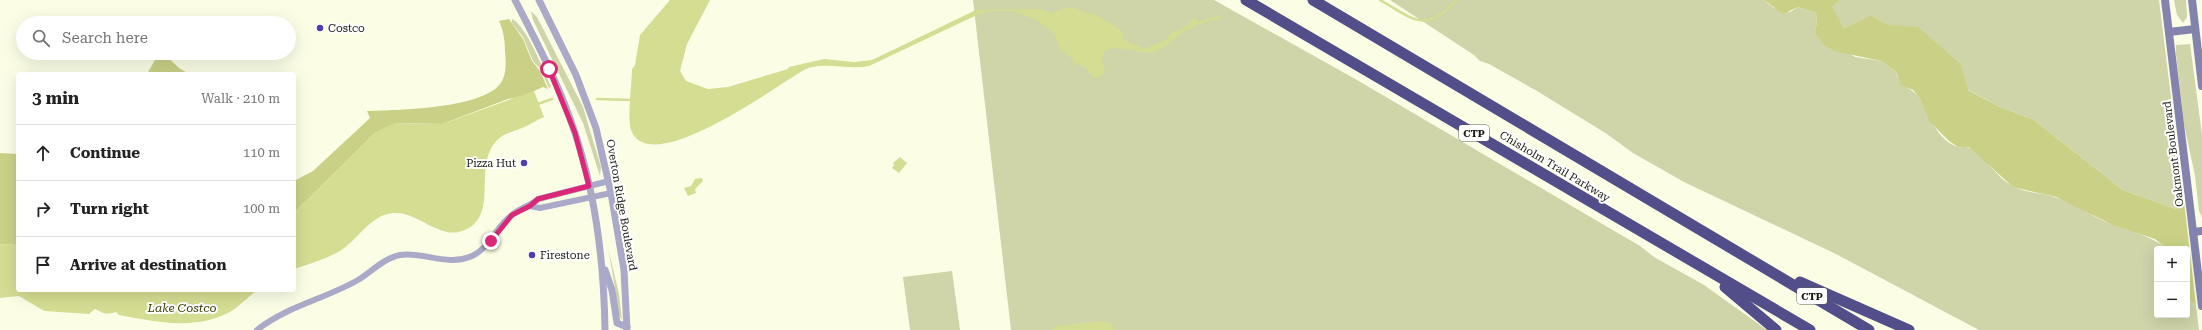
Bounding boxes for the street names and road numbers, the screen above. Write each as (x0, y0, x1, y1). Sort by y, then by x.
street label: Oakmont Boulevard (2161, 100, 2186, 208)
road number: CTP (1459, 125, 1489, 141)
street label: Chisholm Trail Parkway (1497, 128, 1613, 205)
street label: Overton Ridge Boulevard (604, 138, 639, 272)
road number: CTP (1797, 288, 1827, 304)

